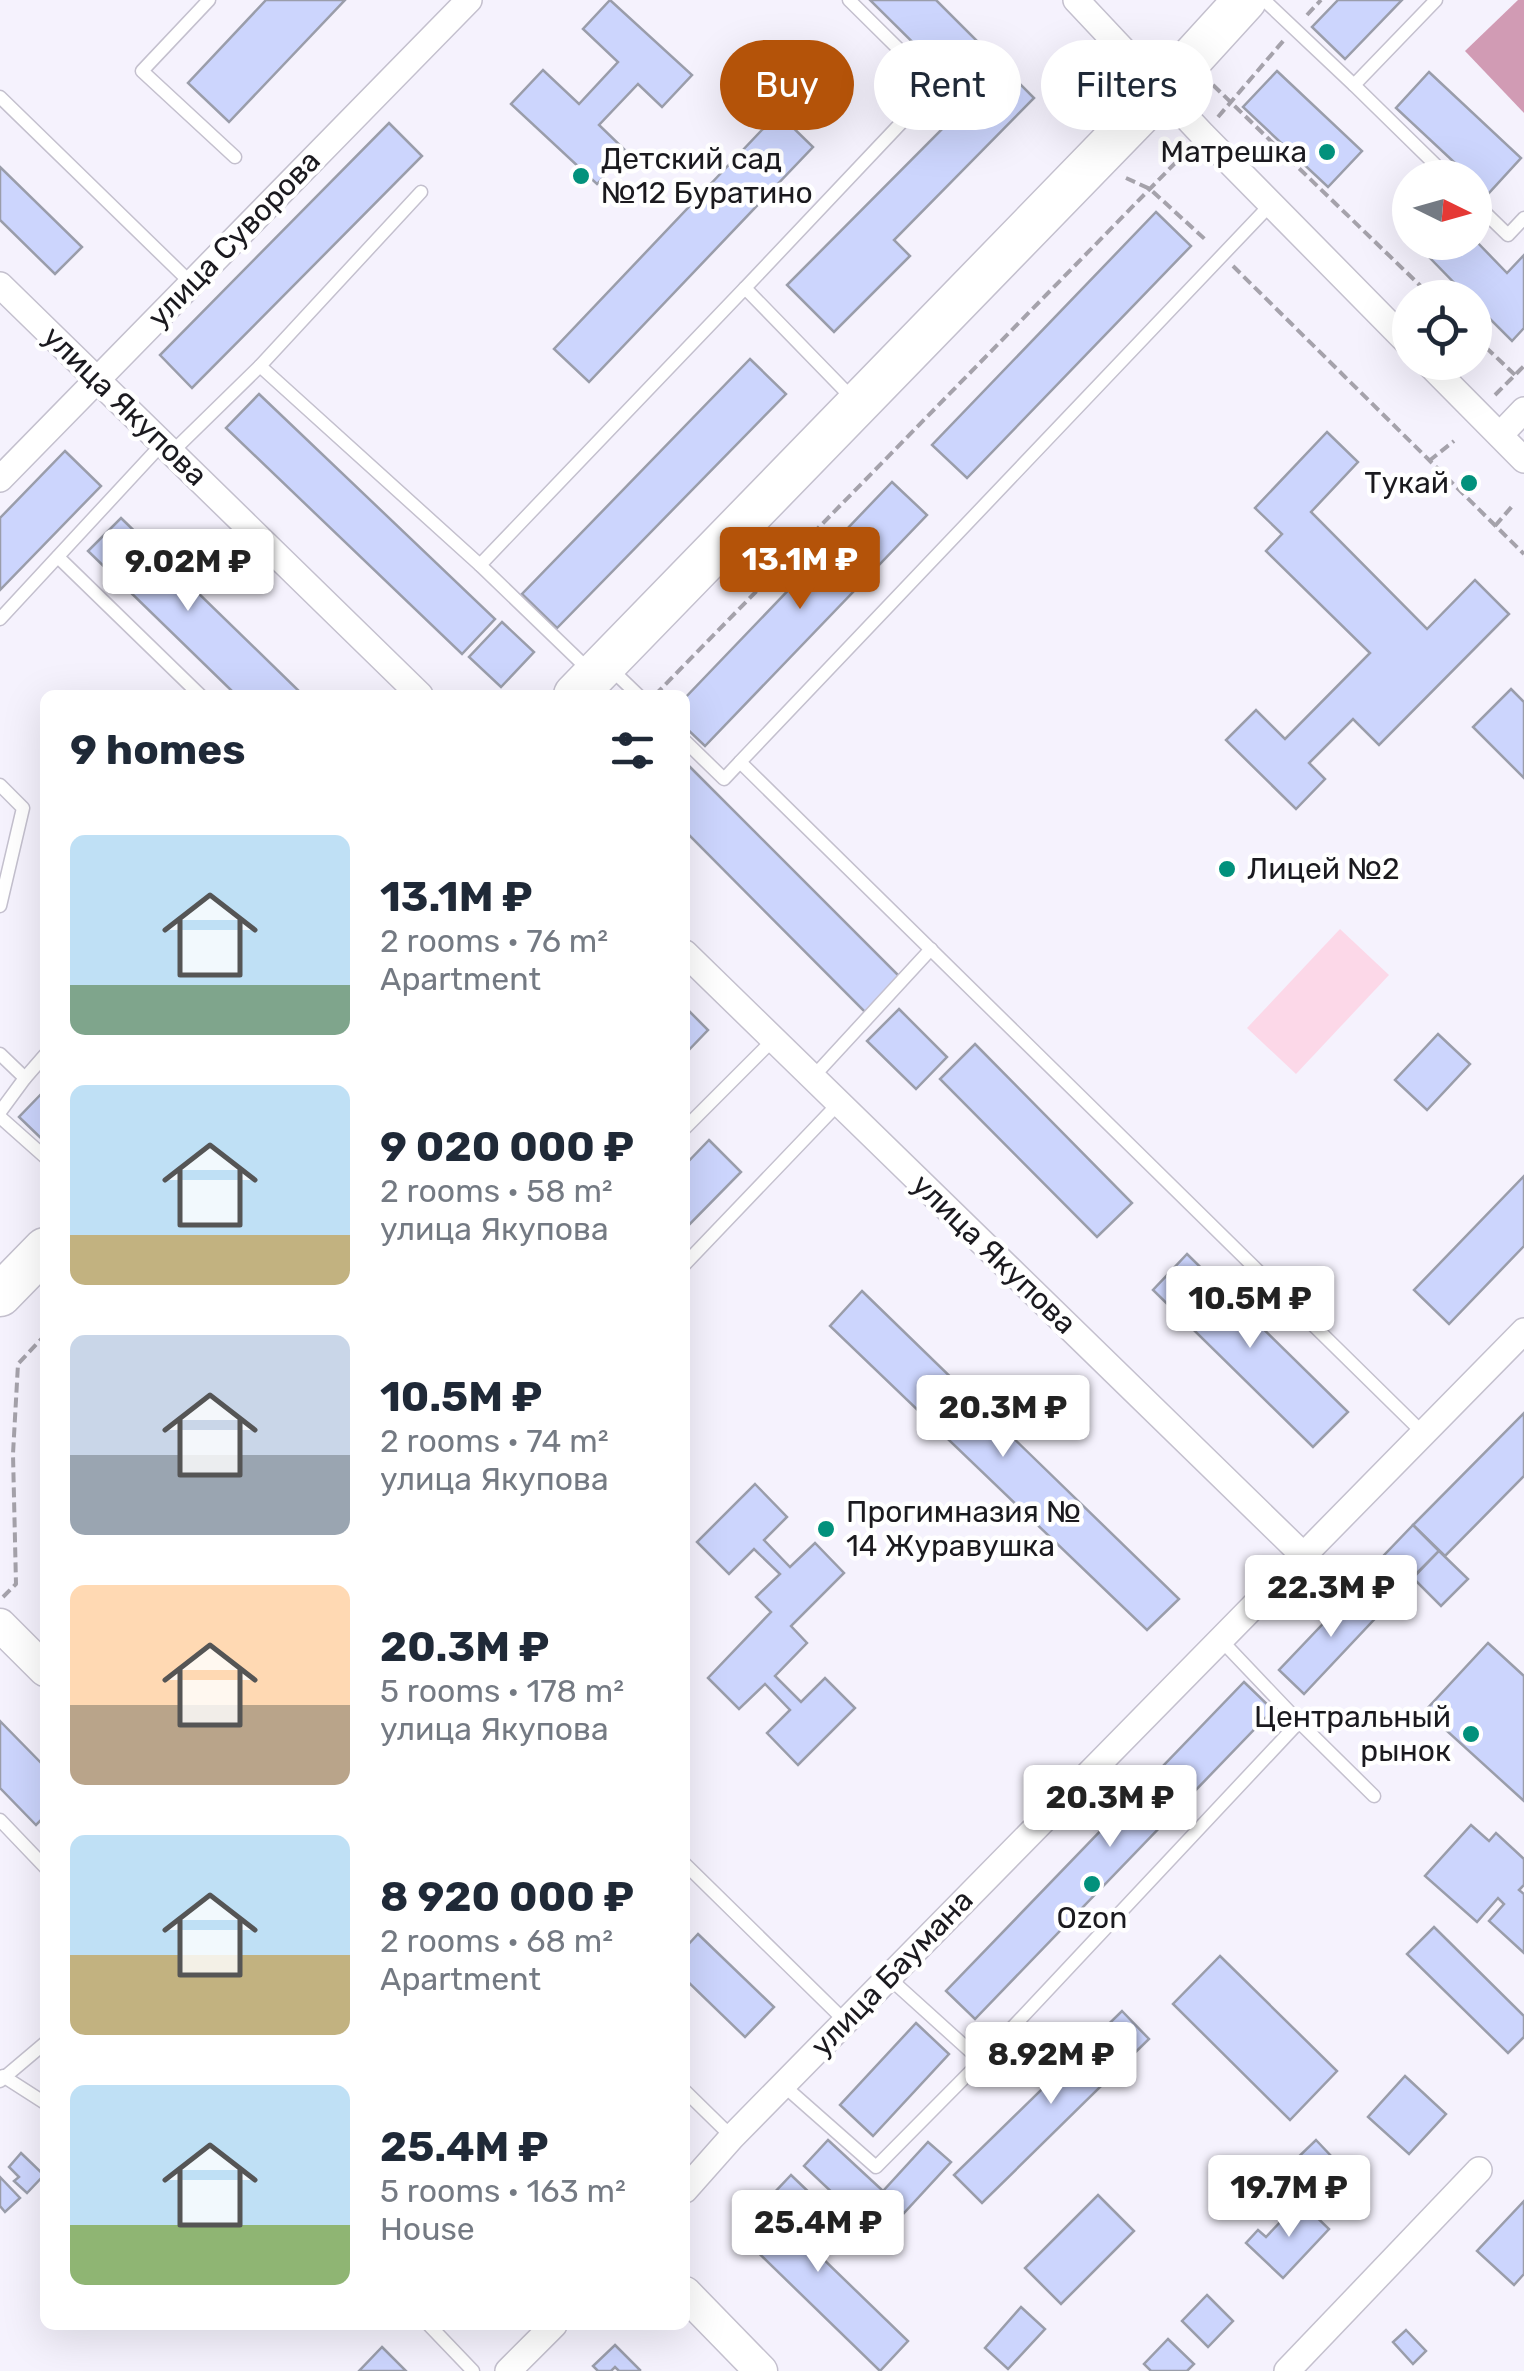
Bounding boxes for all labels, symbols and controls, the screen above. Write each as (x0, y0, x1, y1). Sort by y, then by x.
chip: Buy (720, 40, 854, 130)
chip: Rent (874, 40, 1021, 130)
chip: Filters (1041, 40, 1213, 130)
place label: Матрешка (1160, 134, 1307, 170)
place label: Детский сад №12 Буратино (601, 141, 813, 211)
marker: Матрешка (1316, 141, 1338, 163)
street label: улица Суворова (140, 143, 328, 335)
north arrow (1392, 160, 1492, 260)
map controls (1392, 160, 1492, 380)
marker: Детский сад №12 Буратино (570, 165, 592, 187)
button: locate (1392, 280, 1492, 380)
street label: улица Якупова (35, 319, 215, 493)
place label: Тукай (1364, 465, 1449, 501)
marker: Тукай (1458, 472, 1480, 494)
pin: 13.1M ₽ (708, 527, 892, 612)
pin: 9.02M ₽ (96, 529, 280, 614)
text: 13.1M ₽ (742, 540, 858, 578)
text: 9.02M ₽ (125, 542, 251, 580)
icon: filters (605, 723, 660, 778)
text: 9 homes (70, 725, 245, 775)
place label: Лицей №2 (1247, 851, 1400, 887)
marker: Лицей №2 (1216, 858, 1238, 880)
text: 13.1M ₽ (380, 872, 533, 922)
icon: home (150, 875, 270, 995)
text: 2 rooms · 76 m² (380, 922, 608, 960)
text: Apartment (380, 960, 541, 998)
text: 9 020 000 ₽ (380, 1122, 634, 1172)
icon: home (150, 1125, 270, 1245)
street label: улица Якупова (904, 1167, 1084, 1341)
text: 2 rooms · 58 m² (380, 1172, 613, 1210)
text: улица Якупова (380, 1210, 609, 1248)
pin: 10.5M ₽ (1158, 1266, 1342, 1351)
text: 10.5M ₽ (1188, 1279, 1312, 1317)
text: 10.5M ₽ (380, 1372, 542, 1422)
icon: home (150, 1375, 270, 1495)
pin: 20.3M ₽ (911, 1375, 1095, 1460)
text: 20.3M ₽ (939, 1388, 1067, 1426)
text: 2 rooms · 74 m² (380, 1422, 609, 1460)
text: улица Якупова (380, 1460, 609, 1498)
place label: Прогимназия № 14 Журавушка (846, 1494, 1081, 1564)
marker: Прогимназия № 14 Журавушка (815, 1518, 837, 1540)
pin: 22.3M ₽ (1239, 1555, 1423, 1640)
text: 22.3M ₽ (1267, 1568, 1395, 1606)
text: 20.3M ₽ (380, 1622, 549, 1672)
icon: home (150, 1625, 270, 1745)
text: 5 rooms · 178 m² (380, 1672, 624, 1710)
place label: Центральный рынок (1254, 1699, 1451, 1769)
text: улица Якупова (380, 1710, 609, 1748)
marker: Центральный рынок (1460, 1723, 1482, 1745)
pin: 20.3M ₽ (1018, 1765, 1202, 1850)
text: 20.3M ₽ (1046, 1778, 1174, 1816)
text: 8 920 000 ₽ (380, 1872, 634, 1922)
marker: Ozon (1081, 1873, 1103, 1895)
icon: home (150, 1875, 270, 1995)
street label: улица Баумана (803, 1882, 981, 2064)
place label: Ozon (1057, 1900, 1127, 1936)
text: 2 rooms · 68 m² (380, 1922, 613, 1960)
text: Apartment (380, 1960, 541, 1998)
pin: 8.92M ₽ (959, 2022, 1143, 2107)
text: 8.92M ₽ (987, 2035, 1115, 2073)
text: 25.4M ₽ (380, 2122, 549, 2172)
icon: home (150, 2125, 270, 2245)
pin: 19.7M ₽ (1197, 2155, 1381, 2240)
text: 19.7M ₽ (1230, 2168, 1348, 2206)
text: 5 rooms · 163 m² (380, 2172, 626, 2210)
pin: 25.4M ₽ (726, 2190, 910, 2275)
text: 25.4M ₽ (754, 2203, 882, 2241)
text: House (380, 2210, 475, 2248)

